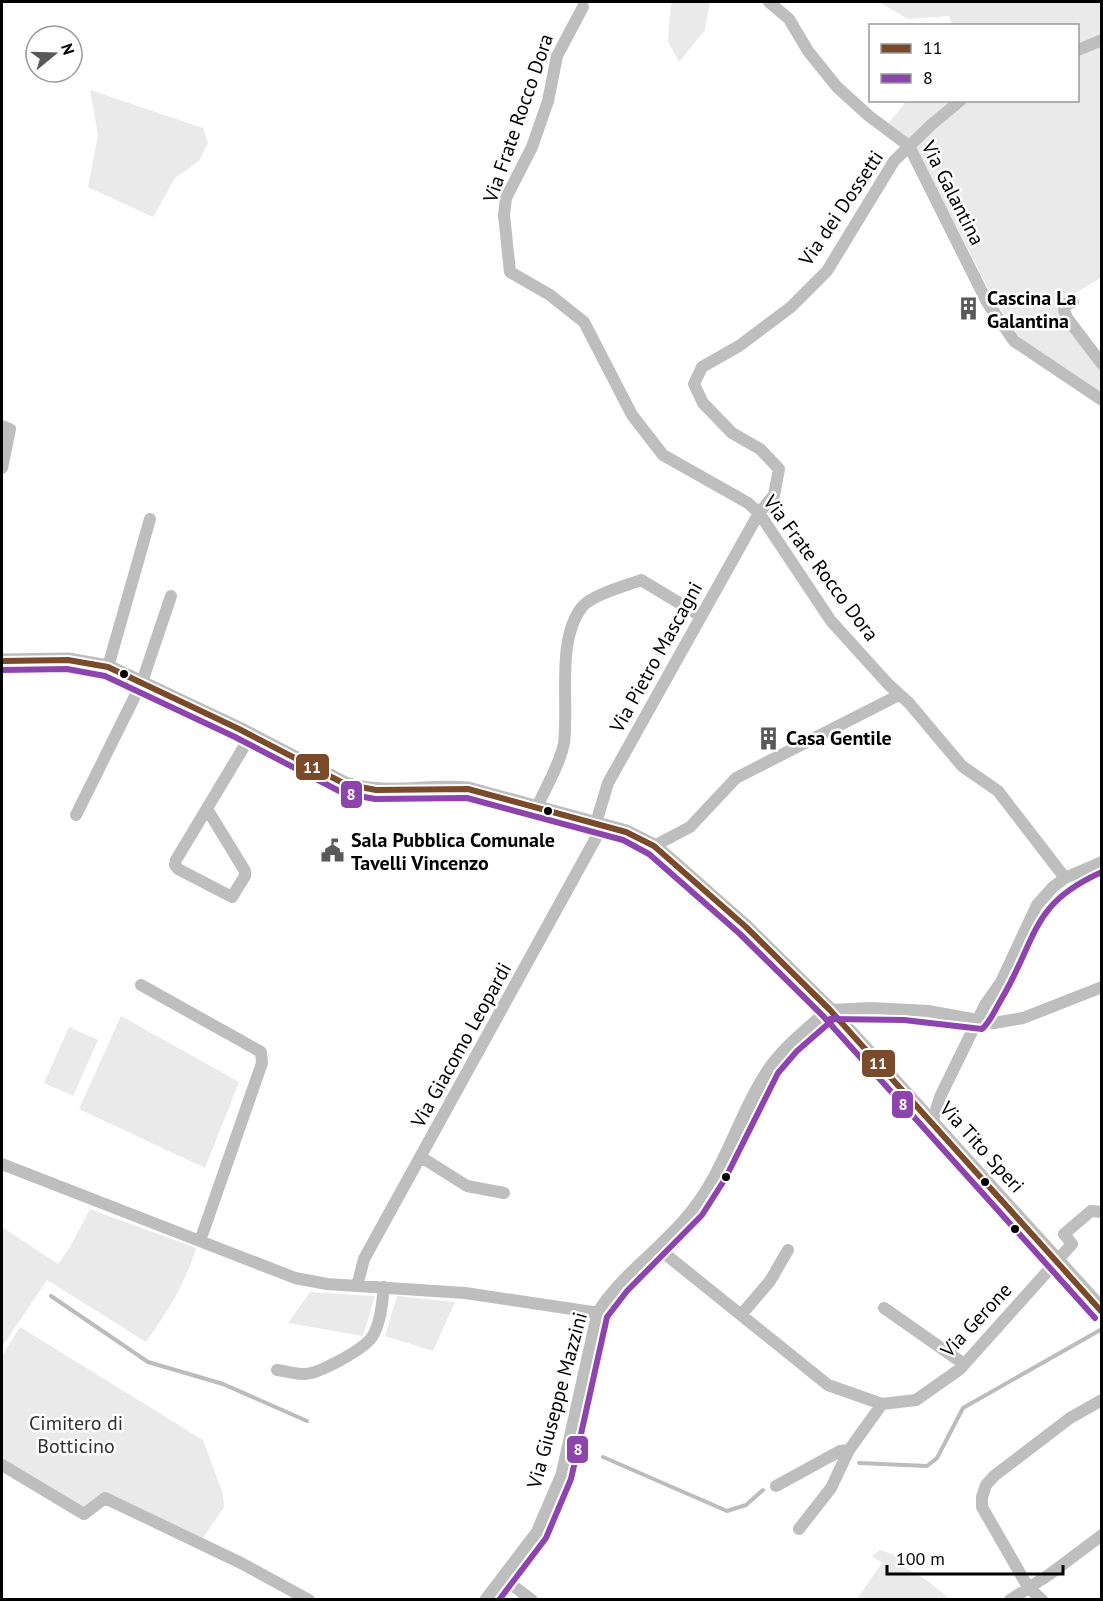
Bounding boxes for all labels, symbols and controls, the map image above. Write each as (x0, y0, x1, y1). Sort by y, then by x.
north arrow (24, 24, 84, 84)
legend (869, 24, 1079, 102)
street label: Via Frate Rocco Dora (477, 30, 559, 207)
text: 11 (923, 36, 943, 59)
text: N (57, 41, 79, 57)
text: 8 (923, 66, 933, 89)
street label: Via Galantina (915, 135, 990, 250)
street label: Via dei Dossetti (792, 145, 889, 271)
place label: Cascina La Galantina (987, 285, 1077, 334)
building icon: Cascina La Galantina (956, 296, 982, 322)
street label: Via Frate Rocco Dora (757, 489, 884, 646)
street label: Via Pietro Mascagni (603, 577, 708, 738)
unlabelled marker (118, 668, 130, 680)
building icon: Casa Gentile (755, 725, 781, 751)
place label: Casa Gentile (786, 725, 892, 751)
line badge: 11 (295, 753, 330, 781)
text: 11 (303, 757, 321, 777)
line badge: 8 (340, 780, 363, 809)
text: 8 (346, 784, 356, 804)
unlabelled marker (542, 805, 554, 817)
place label: Sala Pubblica Comunale Tavelli Vincenzo (351, 827, 555, 876)
public building icon: Sala Pubblica Comunale Tavelli Vincenzo (320, 838, 346, 864)
street label: Via Giacomo Leopardi (404, 958, 517, 1133)
line badge: 11 (861, 1049, 896, 1078)
text: 11 (869, 1053, 887, 1073)
line badge: 8 (891, 1090, 914, 1119)
text: 8 (898, 1094, 908, 1114)
street label: Via Tito Speri (933, 1095, 1030, 1198)
unlabelled marker (720, 1171, 732, 1183)
unlabelled marker (979, 1176, 991, 1188)
unlabelled marker (1009, 1223, 1021, 1235)
street label: Via Gerone (934, 1277, 1017, 1364)
street label: Via Giuseppe Mazzini (521, 1309, 593, 1492)
park label: Cimitero di Botticino (29, 1410, 123, 1459)
line badge: 8 (566, 1435, 589, 1464)
text: 8 (573, 1439, 583, 1459)
scale bar (887, 1538, 1062, 1576)
text: 100 m (896, 1547, 945, 1570)

